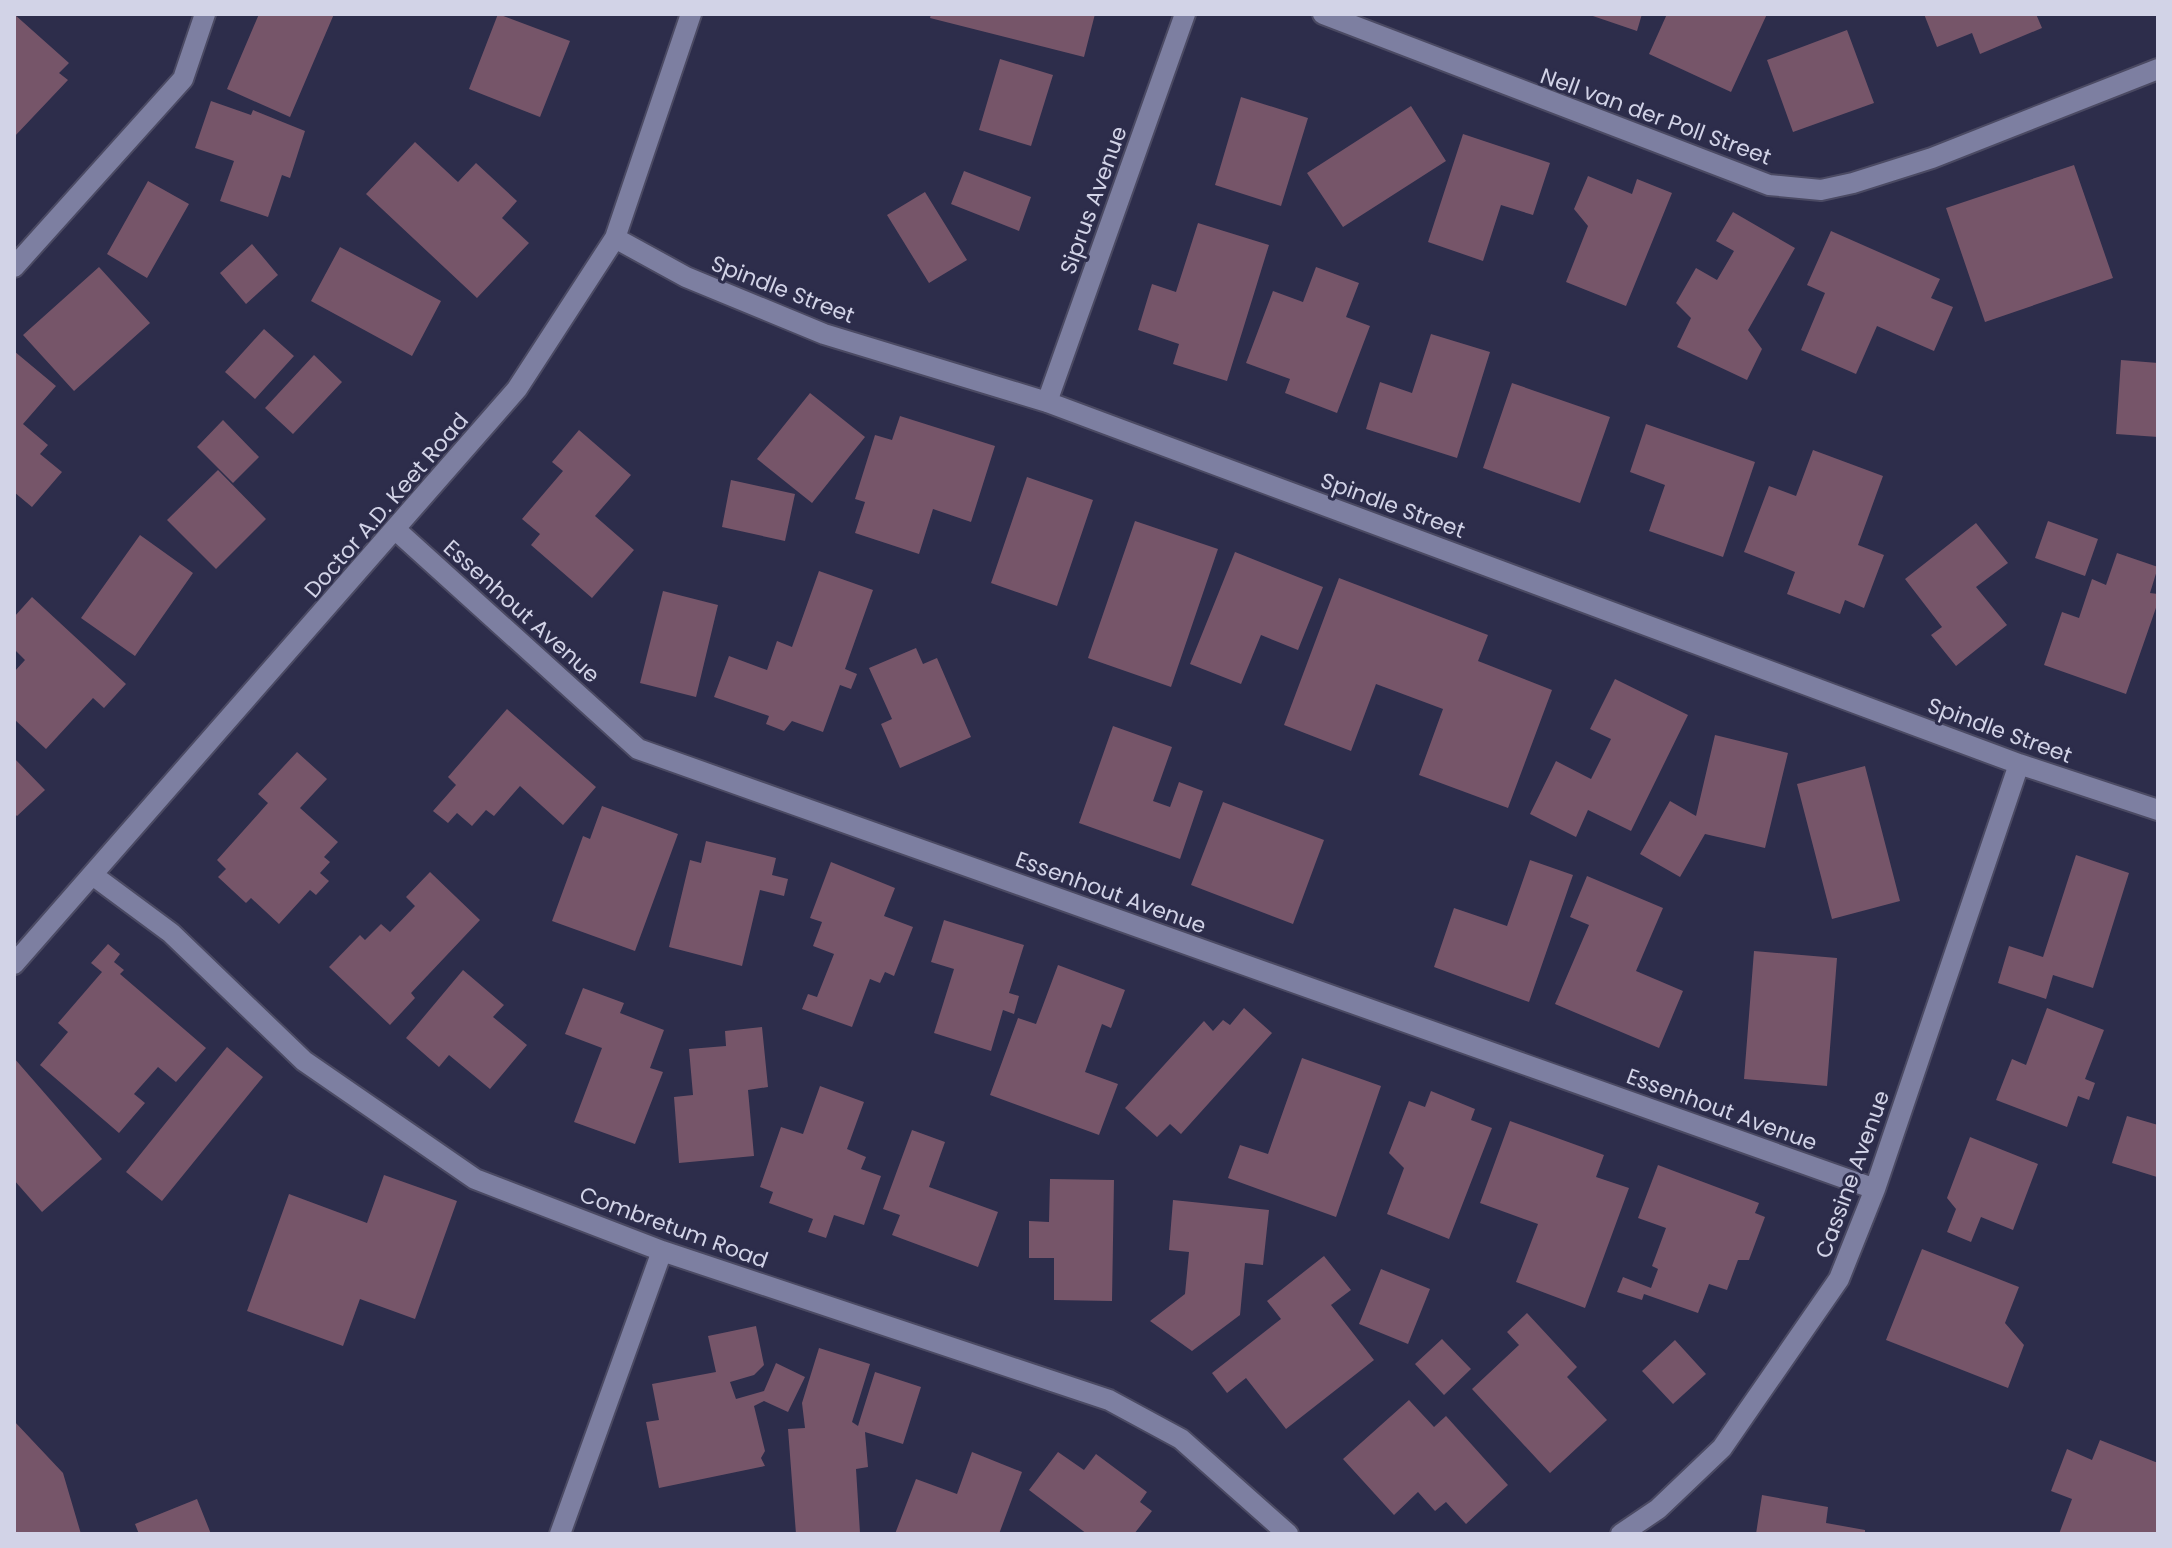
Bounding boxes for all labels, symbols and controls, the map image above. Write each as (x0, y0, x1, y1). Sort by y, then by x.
street label: Nell van der Poll Street (1536, 60, 1776, 173)
street label: Siprus Avenue (1052, 122, 1135, 279)
street label: Spindle Street (707, 248, 859, 331)
street label: Doctor A.D. Keet Road (297, 406, 476, 605)
street label: Spindle Street (1316, 465, 1469, 546)
street label: Essenhout Avenue (437, 533, 607, 690)
street label: Spindle Street (1923, 690, 2076, 771)
street label: Essenhout Avenue (1011, 844, 1210, 941)
street label: Essenhout Avenue (1622, 1061, 1821, 1158)
street label: Cassine Avenue (1808, 1086, 1897, 1262)
street label: Combretum Road (575, 1179, 772, 1276)

